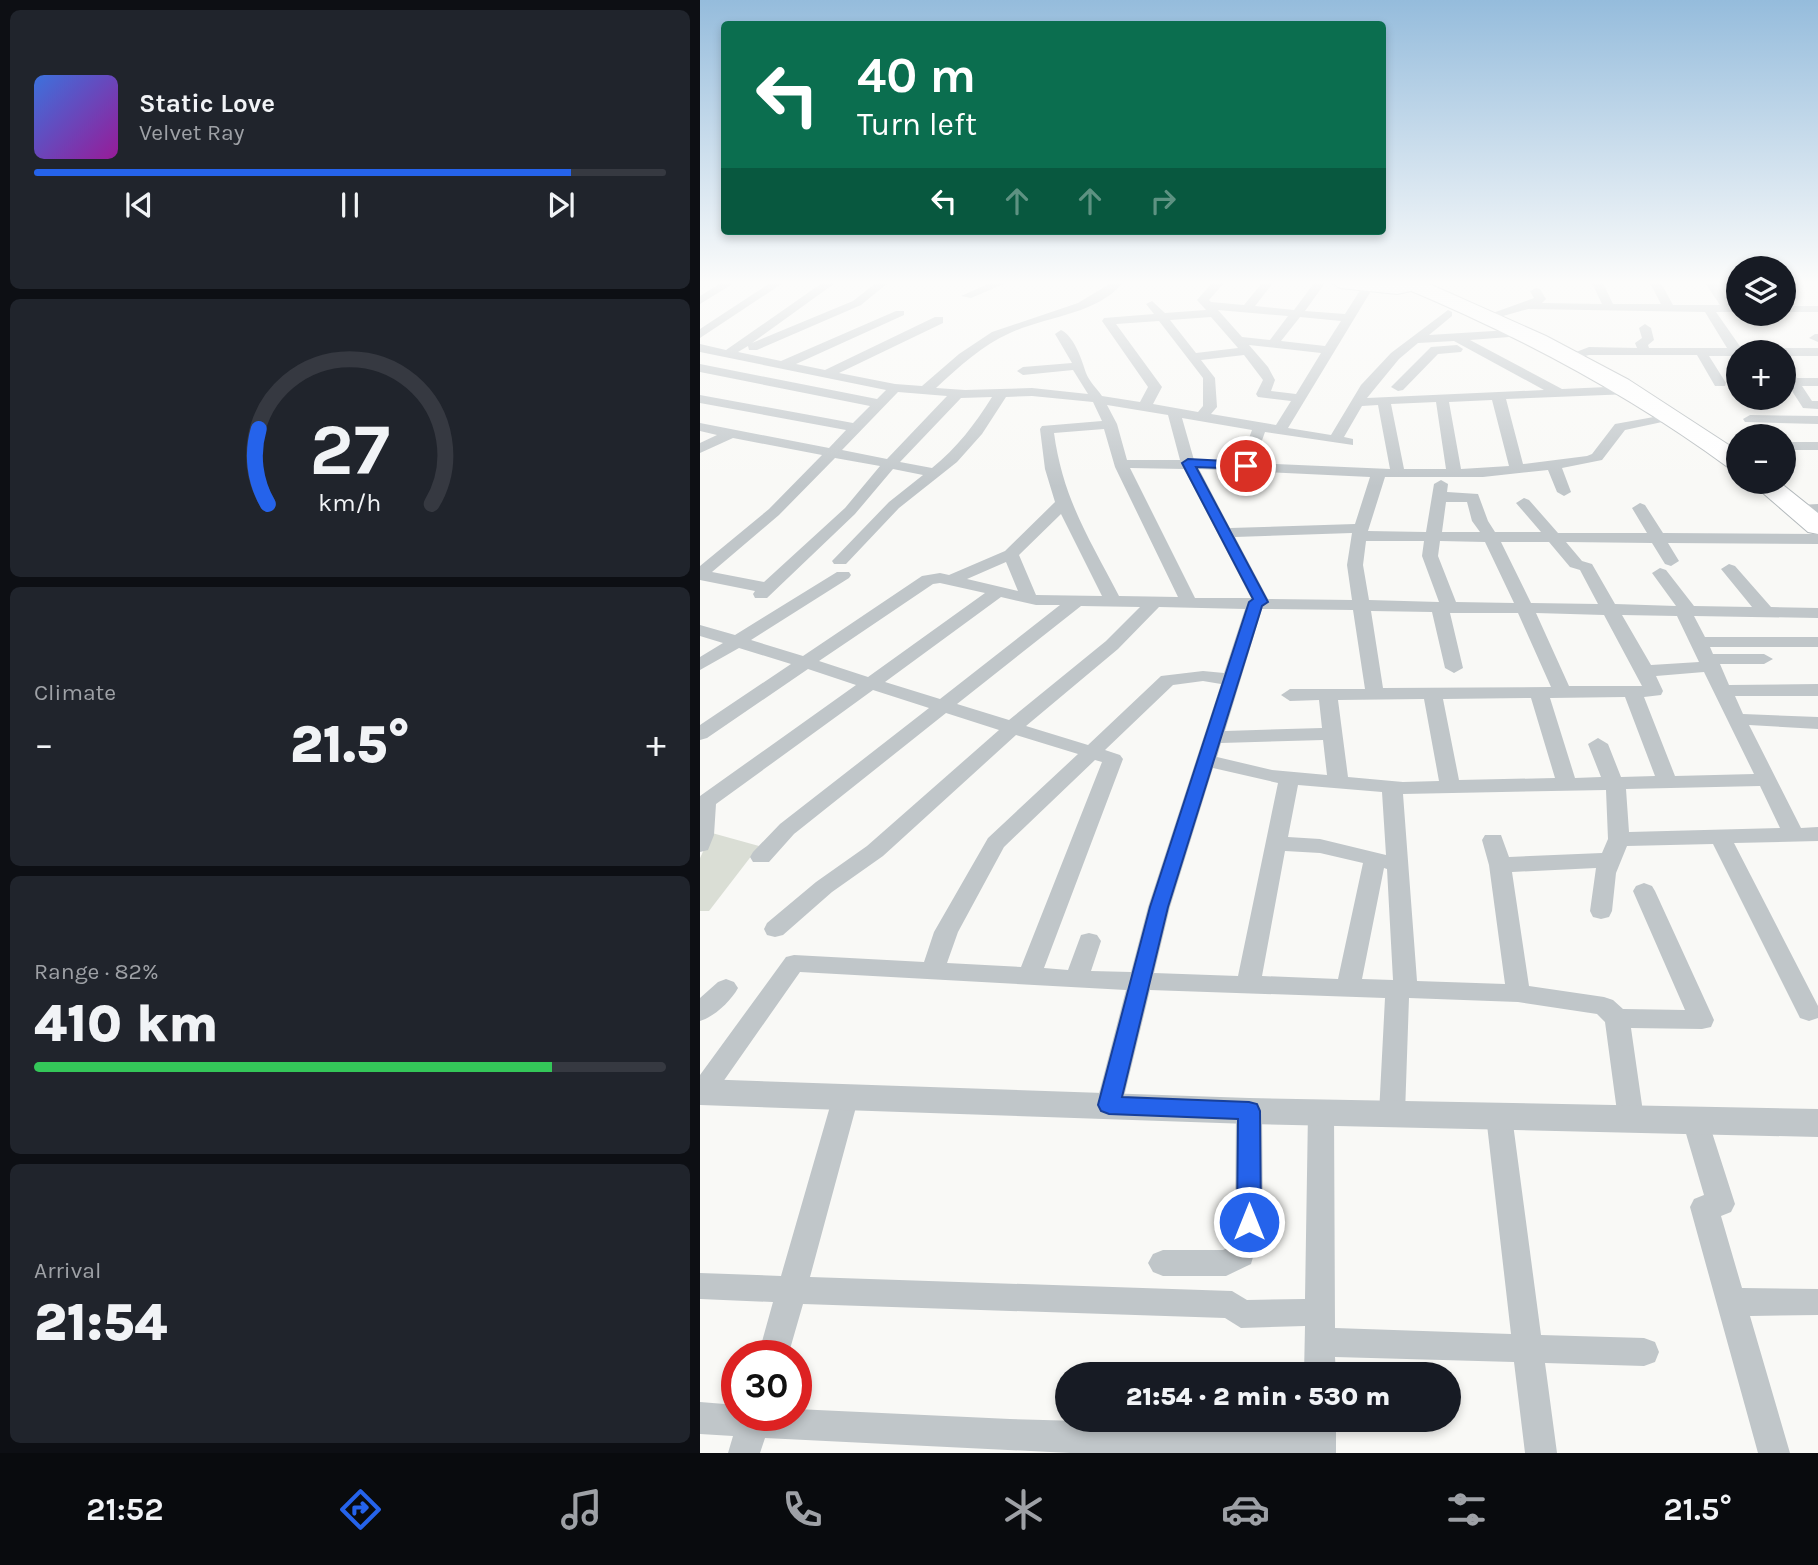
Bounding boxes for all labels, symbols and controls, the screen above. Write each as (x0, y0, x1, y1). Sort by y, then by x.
text: 40 m (857, 47, 976, 104)
icon: left (742, 49, 833, 140)
text: Static Love (139, 88, 275, 119)
text: Turn left (857, 106, 977, 143)
text: Velvet Ray (139, 119, 244, 146)
icon: left (925, 182, 963, 220)
icon: ahead (998, 182, 1036, 220)
icon: ahead (1071, 182, 1109, 220)
icon: right (1144, 182, 1182, 220)
icon: previous (120, 186, 158, 224)
icon: pause (331, 186, 369, 224)
icon: next (542, 186, 580, 224)
map controls (1726, 256, 1796, 494)
button: layers (1726, 256, 1796, 326)
button: + (1726, 340, 1796, 410)
text: 27 (310, 407, 390, 492)
button: − (1726, 424, 1796, 494)
pin (1216, 436, 1276, 496)
icon: arrive (1227, 447, 1265, 485)
text: km/h (318, 488, 382, 517)
text: Climate (34, 679, 116, 706)
text: 21.5° (290, 714, 410, 775)
text: − (34, 722, 54, 767)
text: + (646, 722, 666, 767)
text: Range · 82% (34, 958, 159, 985)
text: 410 km (34, 993, 218, 1054)
position arrow (1212, 1185, 1286, 1259)
text: Arrival (34, 1257, 101, 1284)
text: 21:54 (34, 1292, 167, 1353)
speed limit sign: 30 (721, 1340, 812, 1431)
text: 21:54 · 2 min · 530 m (1126, 1381, 1390, 1412)
icon: directions (336, 1485, 385, 1534)
icon: music (557, 1485, 606, 1534)
icon: phone (778, 1485, 827, 1534)
icon: climate (999, 1485, 1048, 1534)
icon: car (1221, 1485, 1270, 1534)
icon: filters (1442, 1485, 1491, 1534)
text: 21:52 (86, 1491, 164, 1528)
text: 21.5° (1663, 1491, 1732, 1528)

